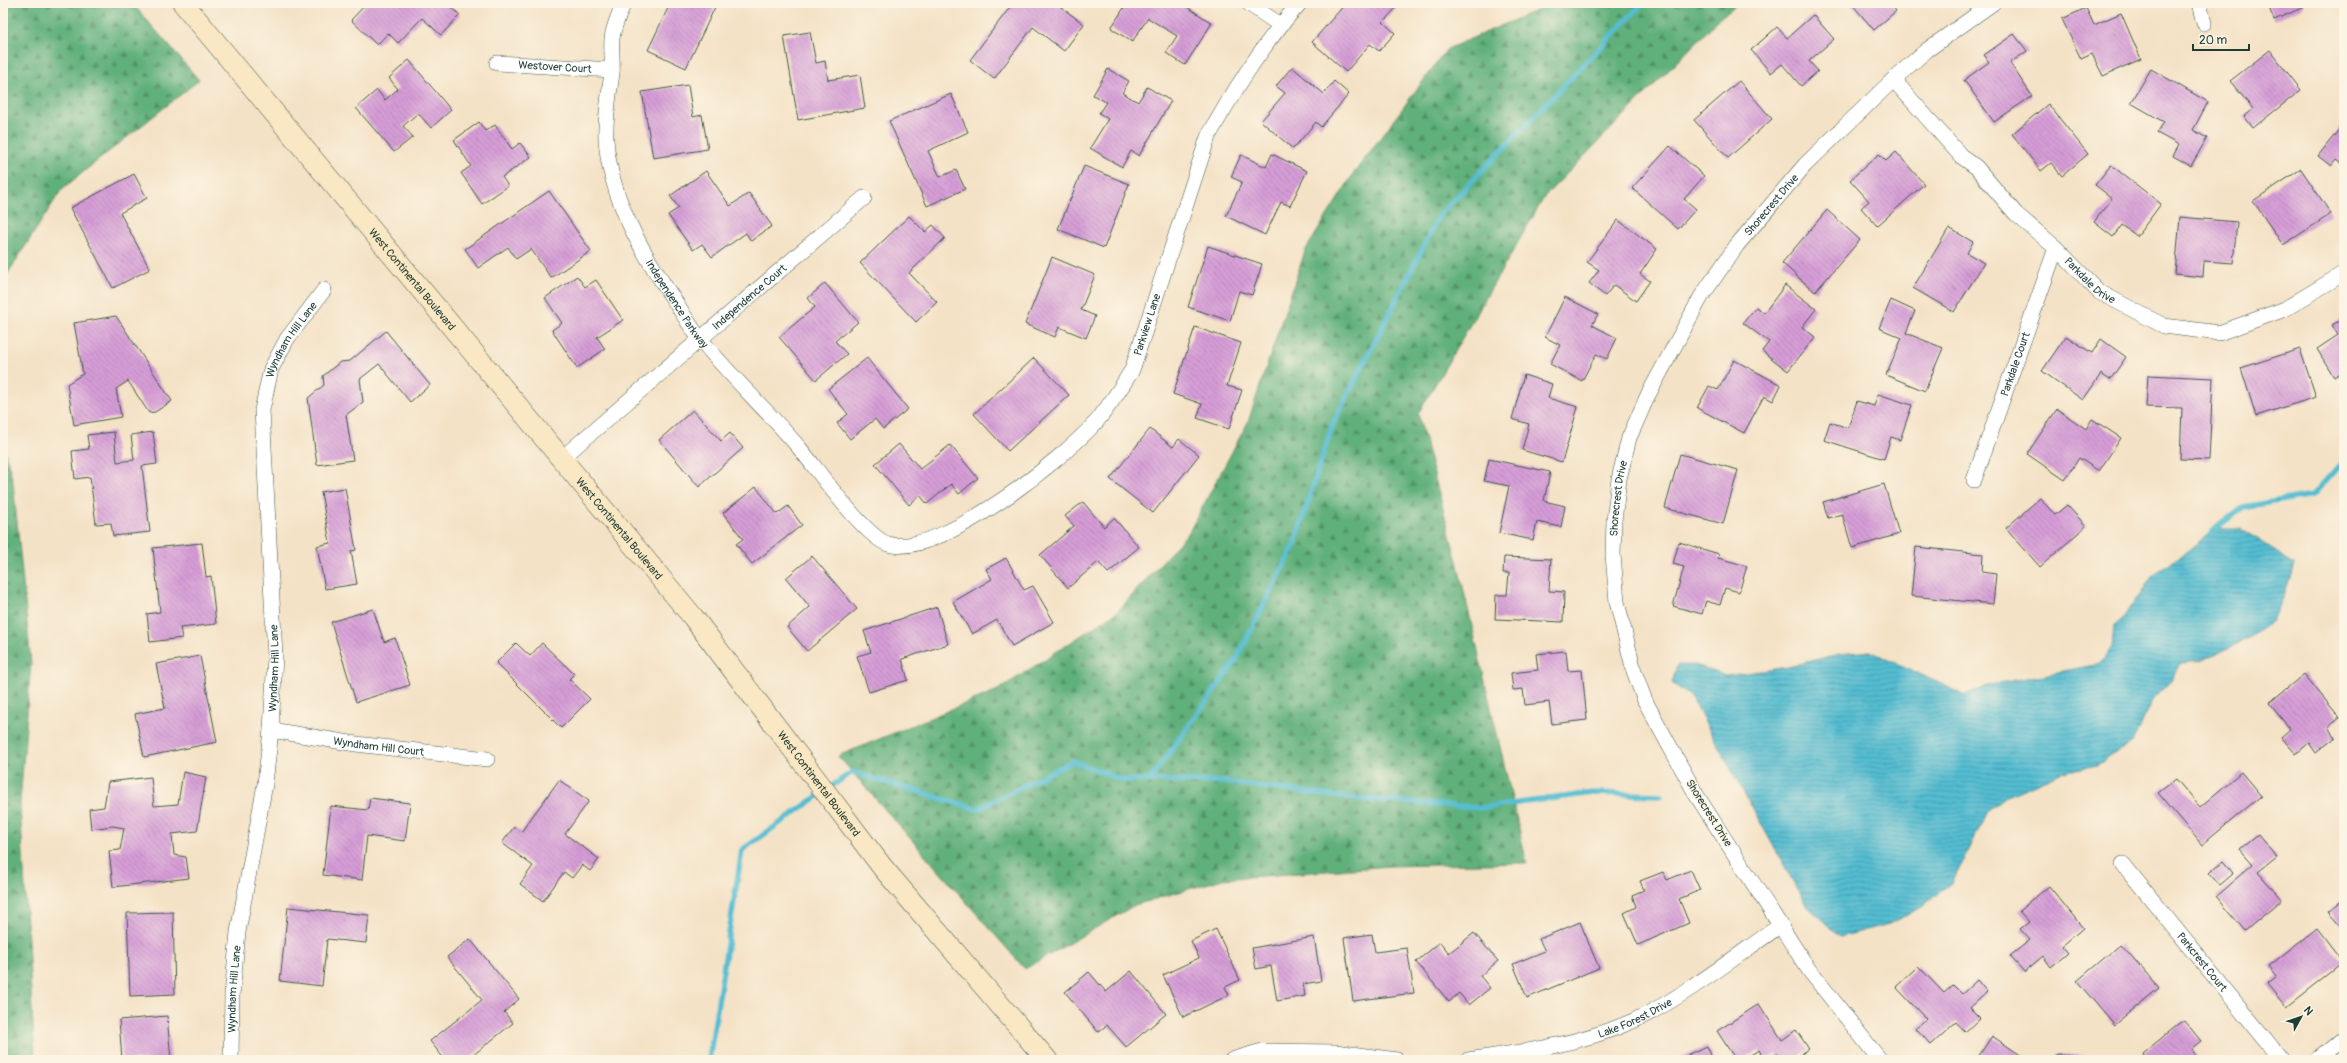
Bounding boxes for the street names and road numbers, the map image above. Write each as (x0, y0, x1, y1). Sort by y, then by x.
street label: Westover Court (518, 58, 593, 75)
street label: Shorecrest Drive (1741, 171, 1801, 238)
street label: West Continental Boulevard (366, 225, 459, 333)
street label: Parkdale Drive (2062, 254, 2118, 306)
street label: Independence Parkway (643, 257, 711, 351)
street label: Independence Court (709, 261, 789, 332)
street label: Parkview Lane (1131, 291, 1163, 357)
street label: Wyndham Hill Lane (263, 299, 320, 378)
street label: Parkdale Court (1998, 330, 2032, 398)
street label: Shorecrest Drive (1607, 458, 1630, 537)
street label: West Continental Boulevard (573, 475, 666, 582)
street label: Wyndham Hill Lane (265, 624, 282, 712)
street label: West Continental Boulevard (775, 728, 863, 839)
street label: Wyndham Hill Court (332, 734, 425, 758)
street label: Shorecrest Drive (1683, 777, 1735, 849)
street label: Parkcrest Court (2175, 930, 2231, 995)
street label: Wyndham Hill Lane (225, 944, 243, 1033)
street label: Lake Forest Drive (1596, 995, 1675, 1040)

